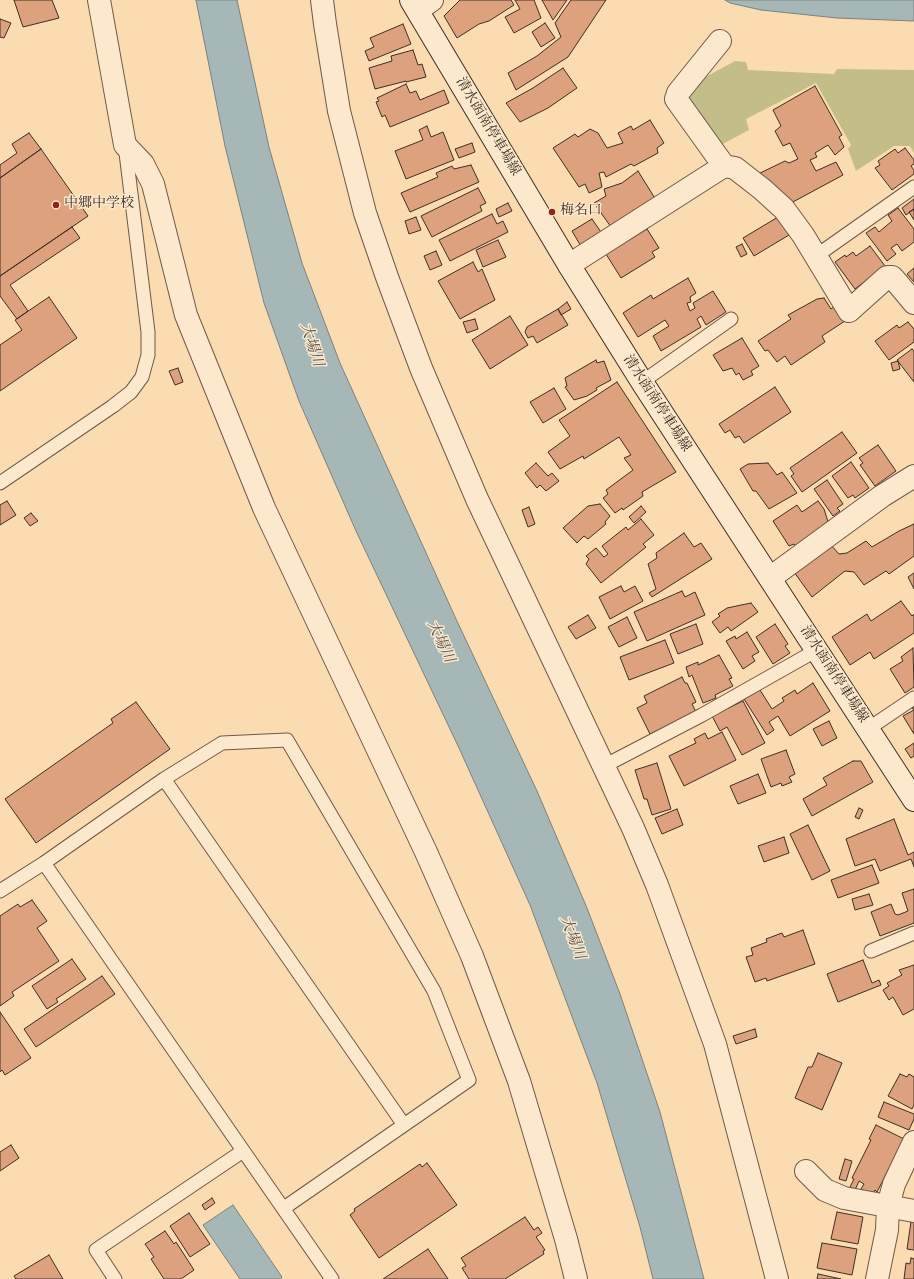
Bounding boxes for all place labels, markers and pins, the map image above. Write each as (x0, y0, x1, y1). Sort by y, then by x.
place label: 中郷中学校 (64, 197, 134, 213)
marker: 中郷中学校 (51, 200, 61, 210)
place label: 梅名口 (560, 204, 602, 220)
marker: 梅名口 (547, 207, 557, 217)

